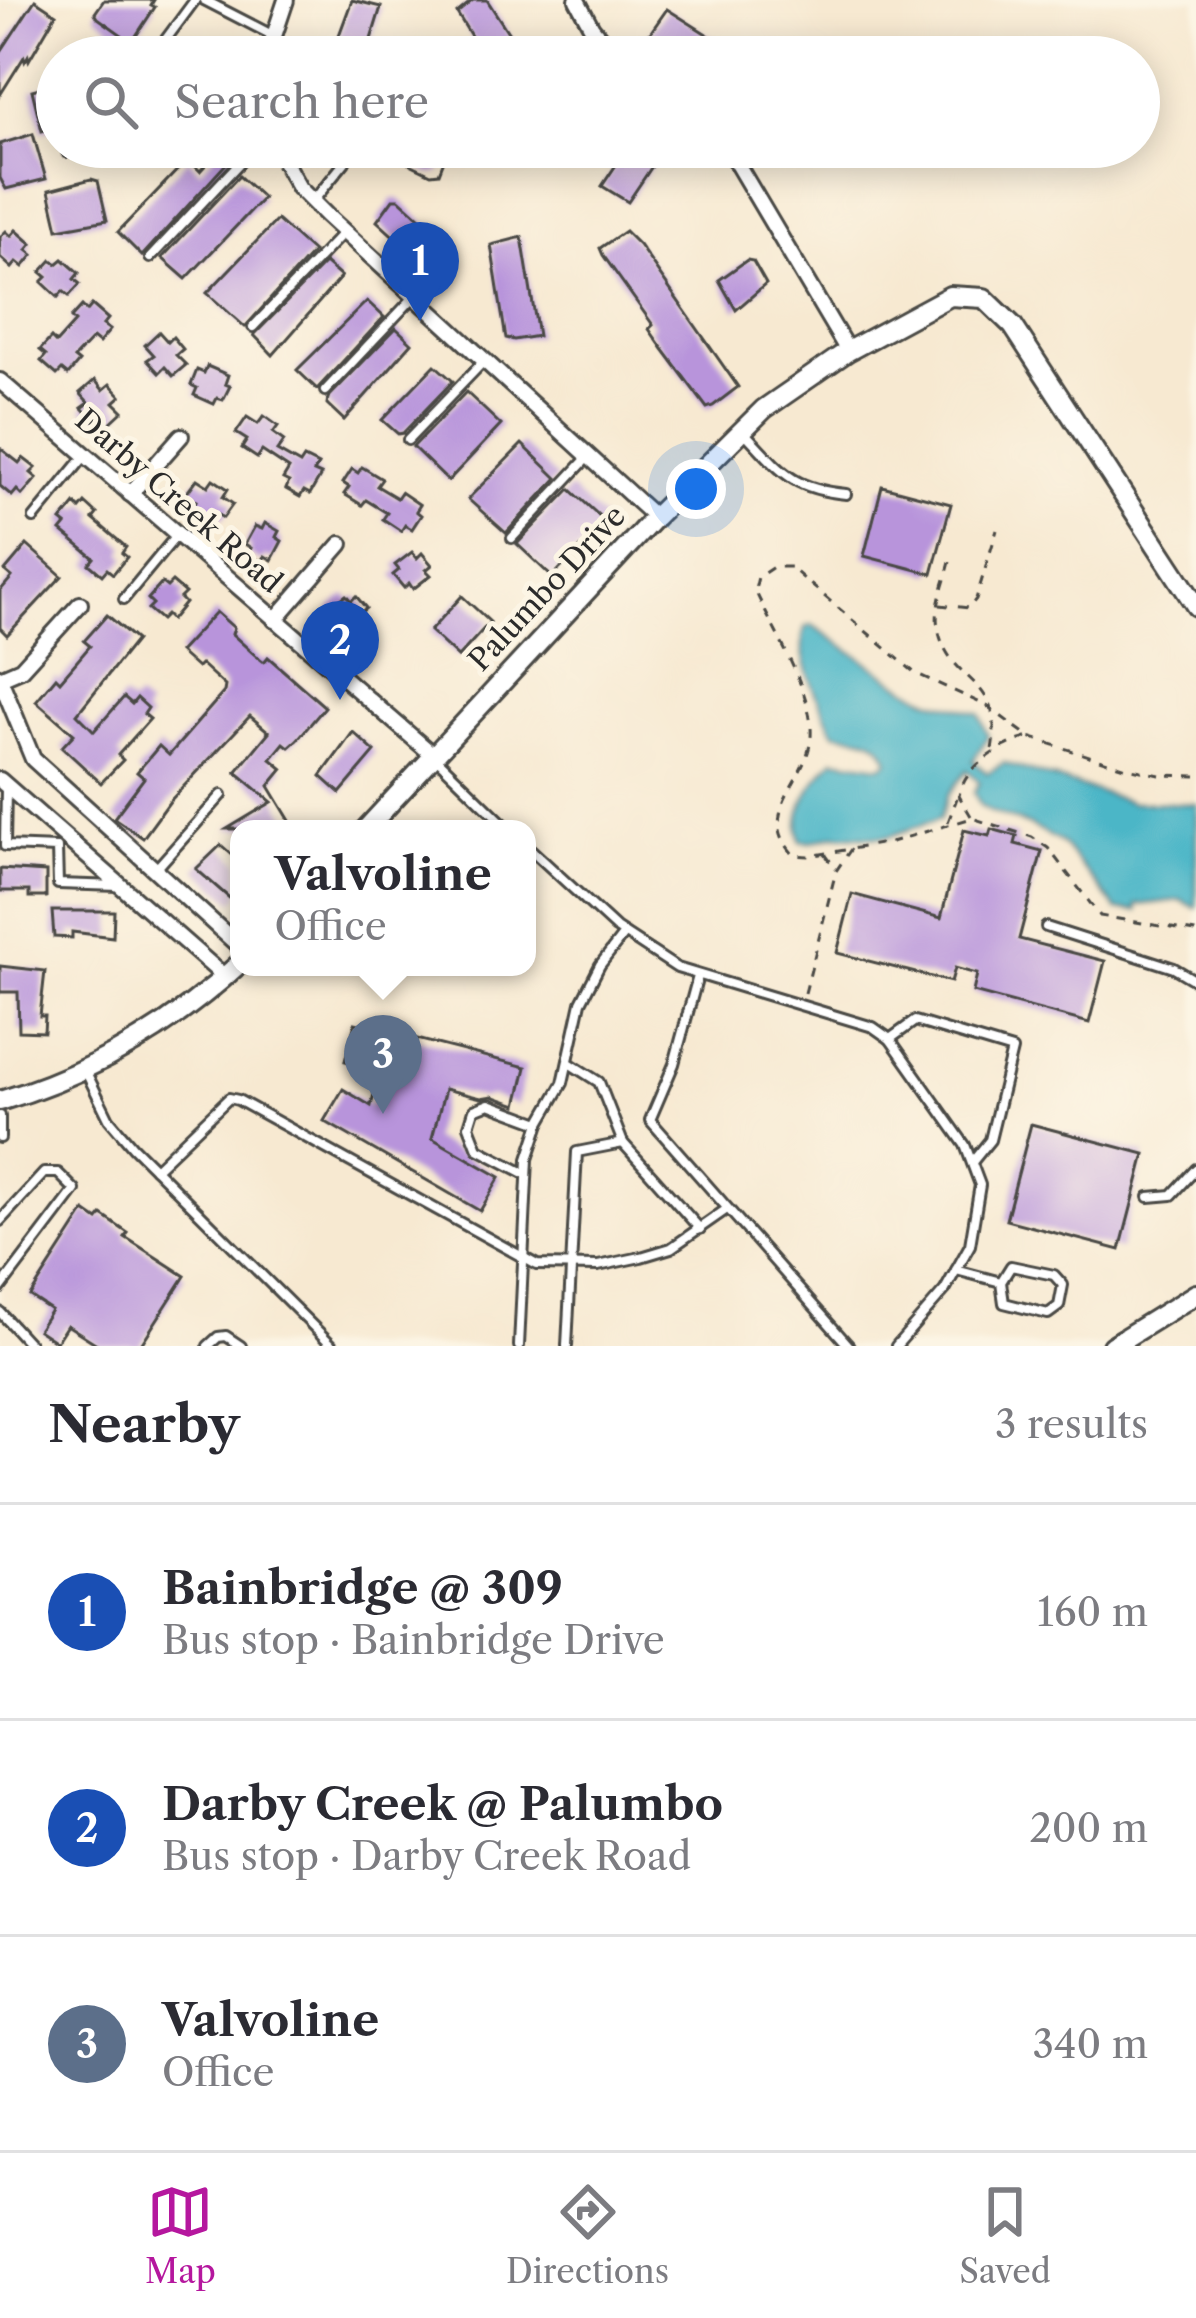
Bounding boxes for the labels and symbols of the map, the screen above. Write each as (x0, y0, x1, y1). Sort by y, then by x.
pin: 1 (381, 222, 459, 321)
street label: Darby Creek Road (68, 401, 290, 601)
your location (666, 459, 726, 519)
street label: Palumbo Drive (461, 497, 633, 679)
pin: 2 (301, 601, 379, 700)
pin: 3 (344, 1015, 422, 1114)

